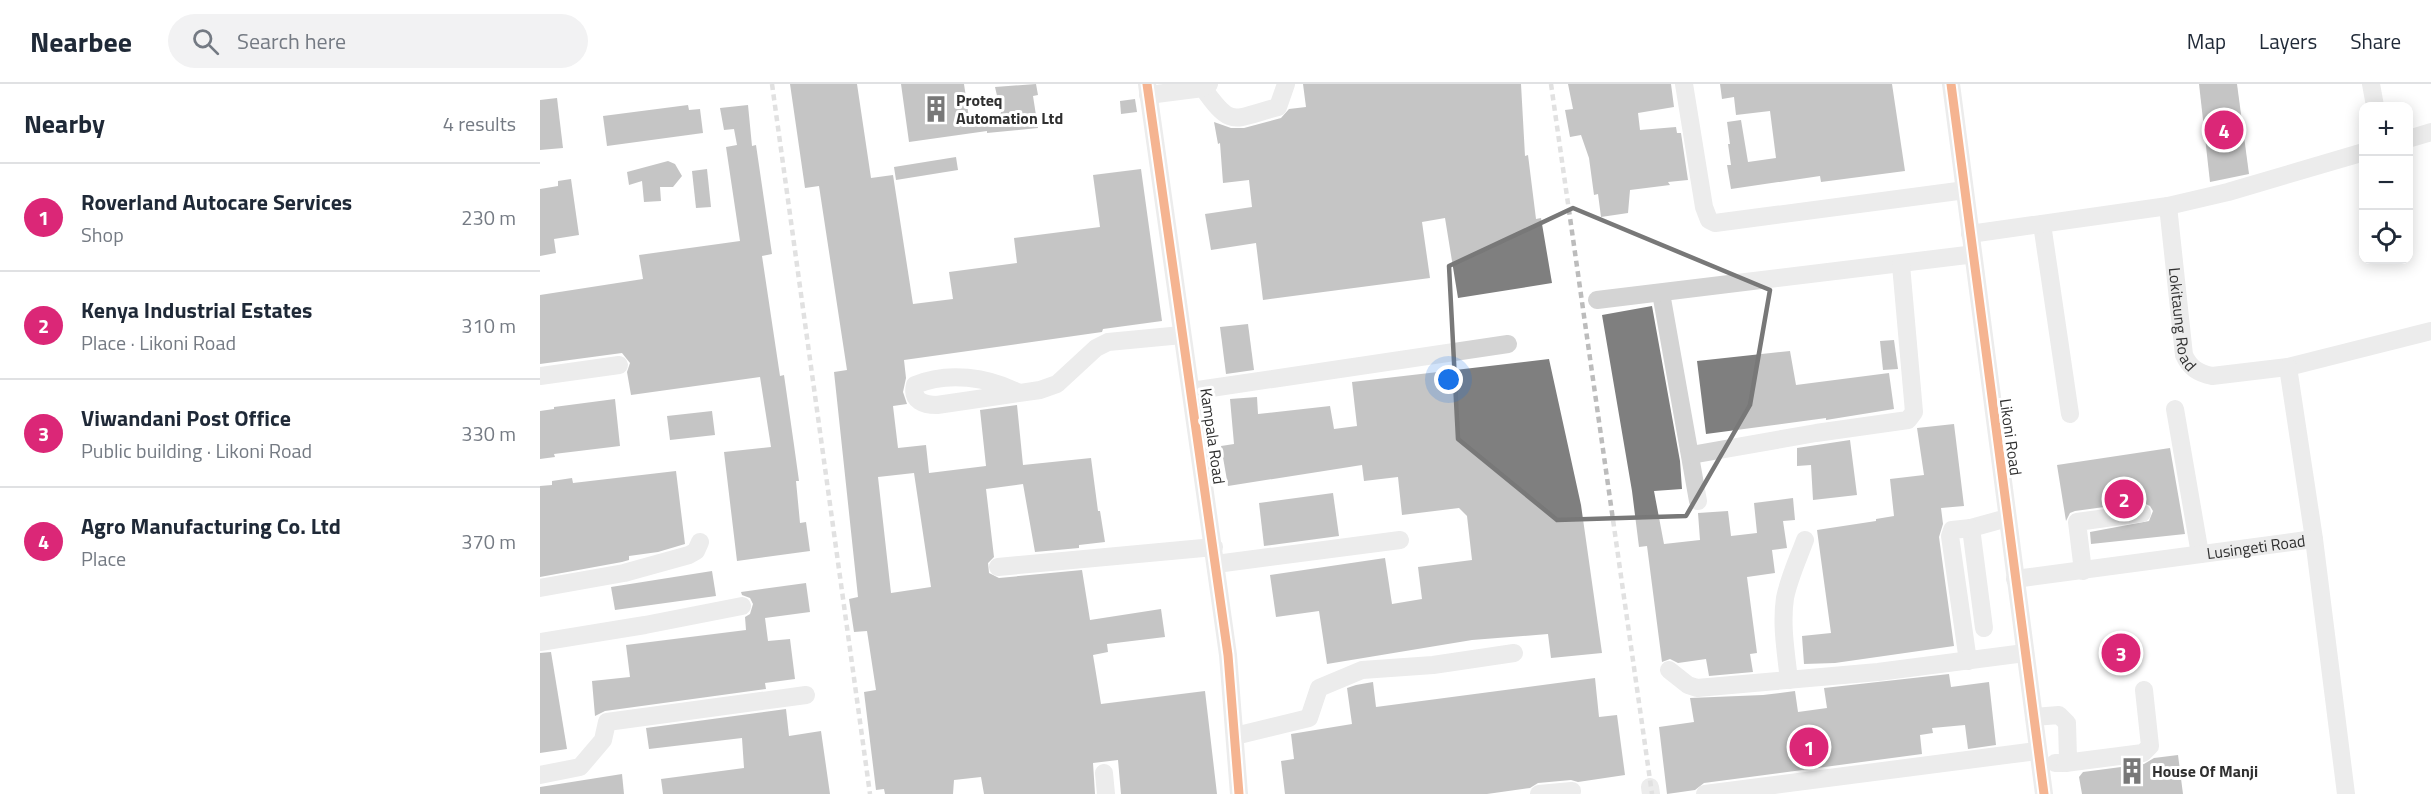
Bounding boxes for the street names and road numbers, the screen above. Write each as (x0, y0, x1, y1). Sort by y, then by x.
street label: Lokitaung Road (2163, 266, 2202, 376)
street label: Kampala Road (1194, 386, 1232, 486)
street label: Likoni Road (1994, 397, 2028, 477)
street label: Lusingeti Road (2205, 528, 2307, 565)

